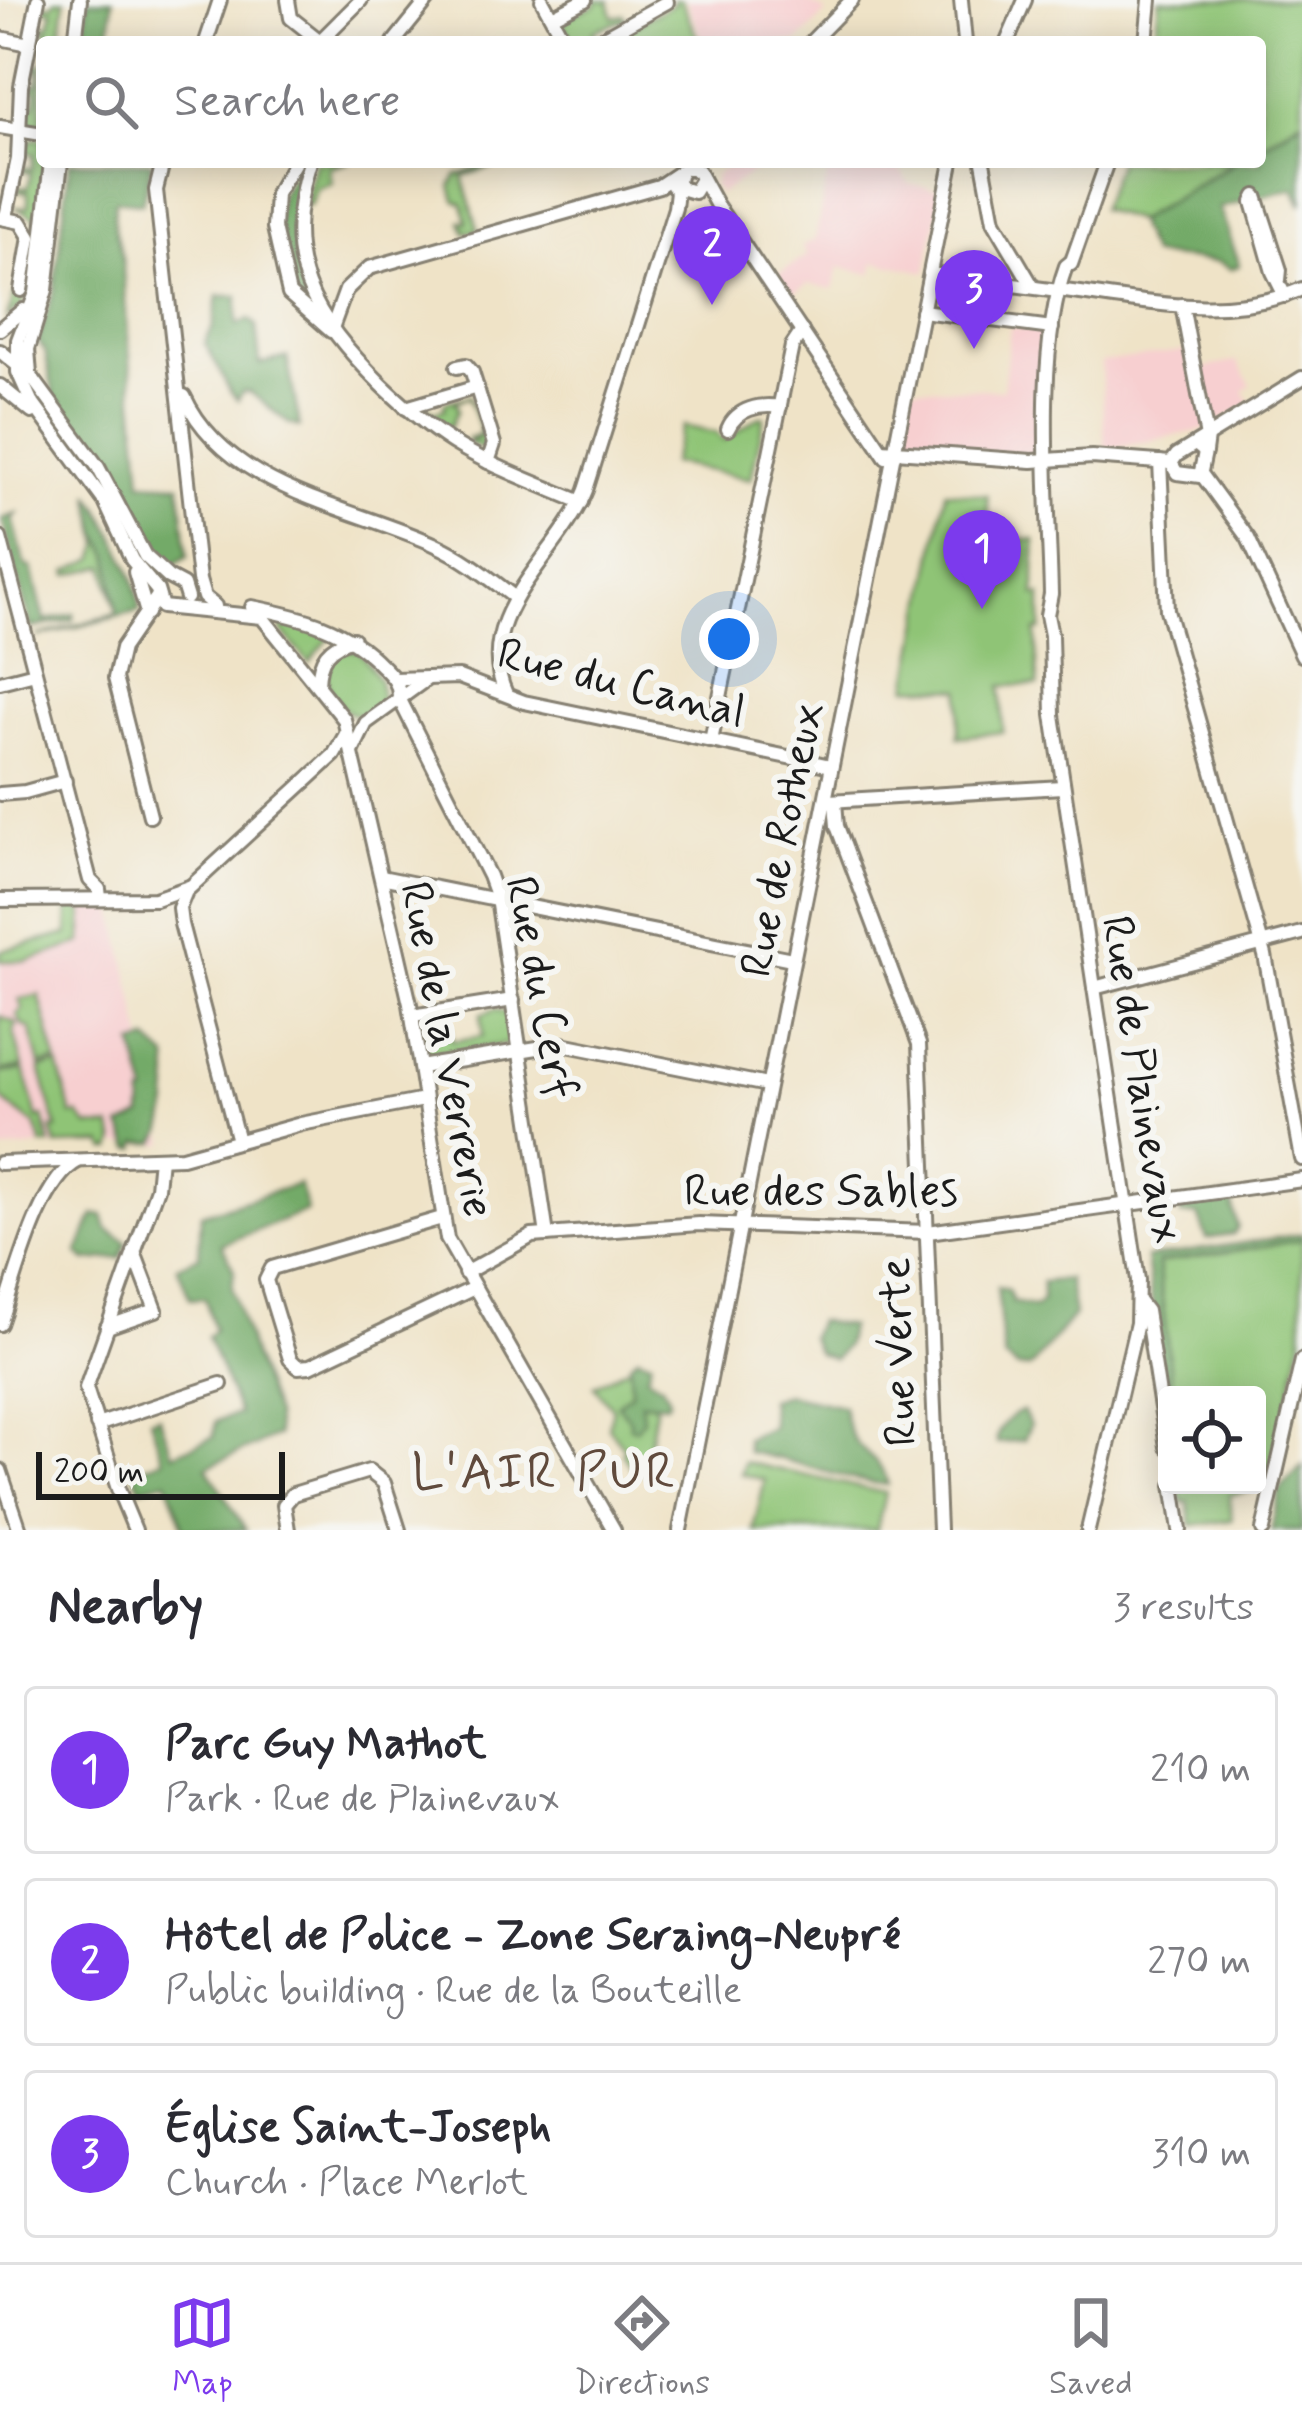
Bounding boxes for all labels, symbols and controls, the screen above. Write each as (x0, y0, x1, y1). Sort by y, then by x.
search box (36, 36, 1266, 168)
icon: search (78, 69, 144, 135)
text: Search here (174, 73, 401, 132)
pin: 2 (673, 206, 751, 305)
pin: 3 (935, 250, 1013, 349)
pin: 1 (943, 510, 1021, 609)
your location (699, 609, 759, 669)
street label: Rue du Canal (491, 625, 751, 744)
street label: Rue de Rotheux (728, 697, 839, 982)
street label: Rue du Cerf (489, 871, 590, 1104)
street label: Rue de la Verrerie (384, 877, 507, 1223)
street label: Rue de Plainevaux (1086, 912, 1196, 1247)
street label: Rue des Sables (684, 1163, 958, 1222)
street label: Rue Verte (867, 1257, 932, 1447)
map controls (1158, 1386, 1266, 1494)
button: locate (1158, 1386, 1266, 1494)
district label: L'AIR PUR (412, 1441, 678, 1507)
scale bar (36, 1446, 285, 1499)
text: 200 m (54, 1451, 144, 1495)
text: Nearby (48, 1575, 203, 1641)
text: 3 results (1113, 1583, 1254, 1634)
text: Parc Guy Mathot (165, 1715, 486, 1774)
text: 1 (81, 1745, 99, 1796)
text: 210 m (1150, 1745, 1251, 1796)
text: Park · Rue de Plainevaux (165, 1774, 559, 1825)
text: Hôtel de Police - Zone Seraing-Neupré (165, 1907, 900, 1966)
text: 2 (80, 1937, 100, 1988)
text: 270 m (1147, 1937, 1251, 1988)
text: Public building · Rue de la Bouteille (165, 1966, 742, 2017)
text: Église Saint-Joseph (165, 2099, 552, 2158)
text: 3 (81, 2129, 99, 2180)
text: 310 m (1152, 2129, 1251, 2180)
text: Church · Place Merlot (165, 2158, 528, 2209)
tab: Map (169, 2290, 235, 2406)
tab: Directions (574, 2290, 710, 2406)
tab: Saved (1049, 2290, 1133, 2406)

